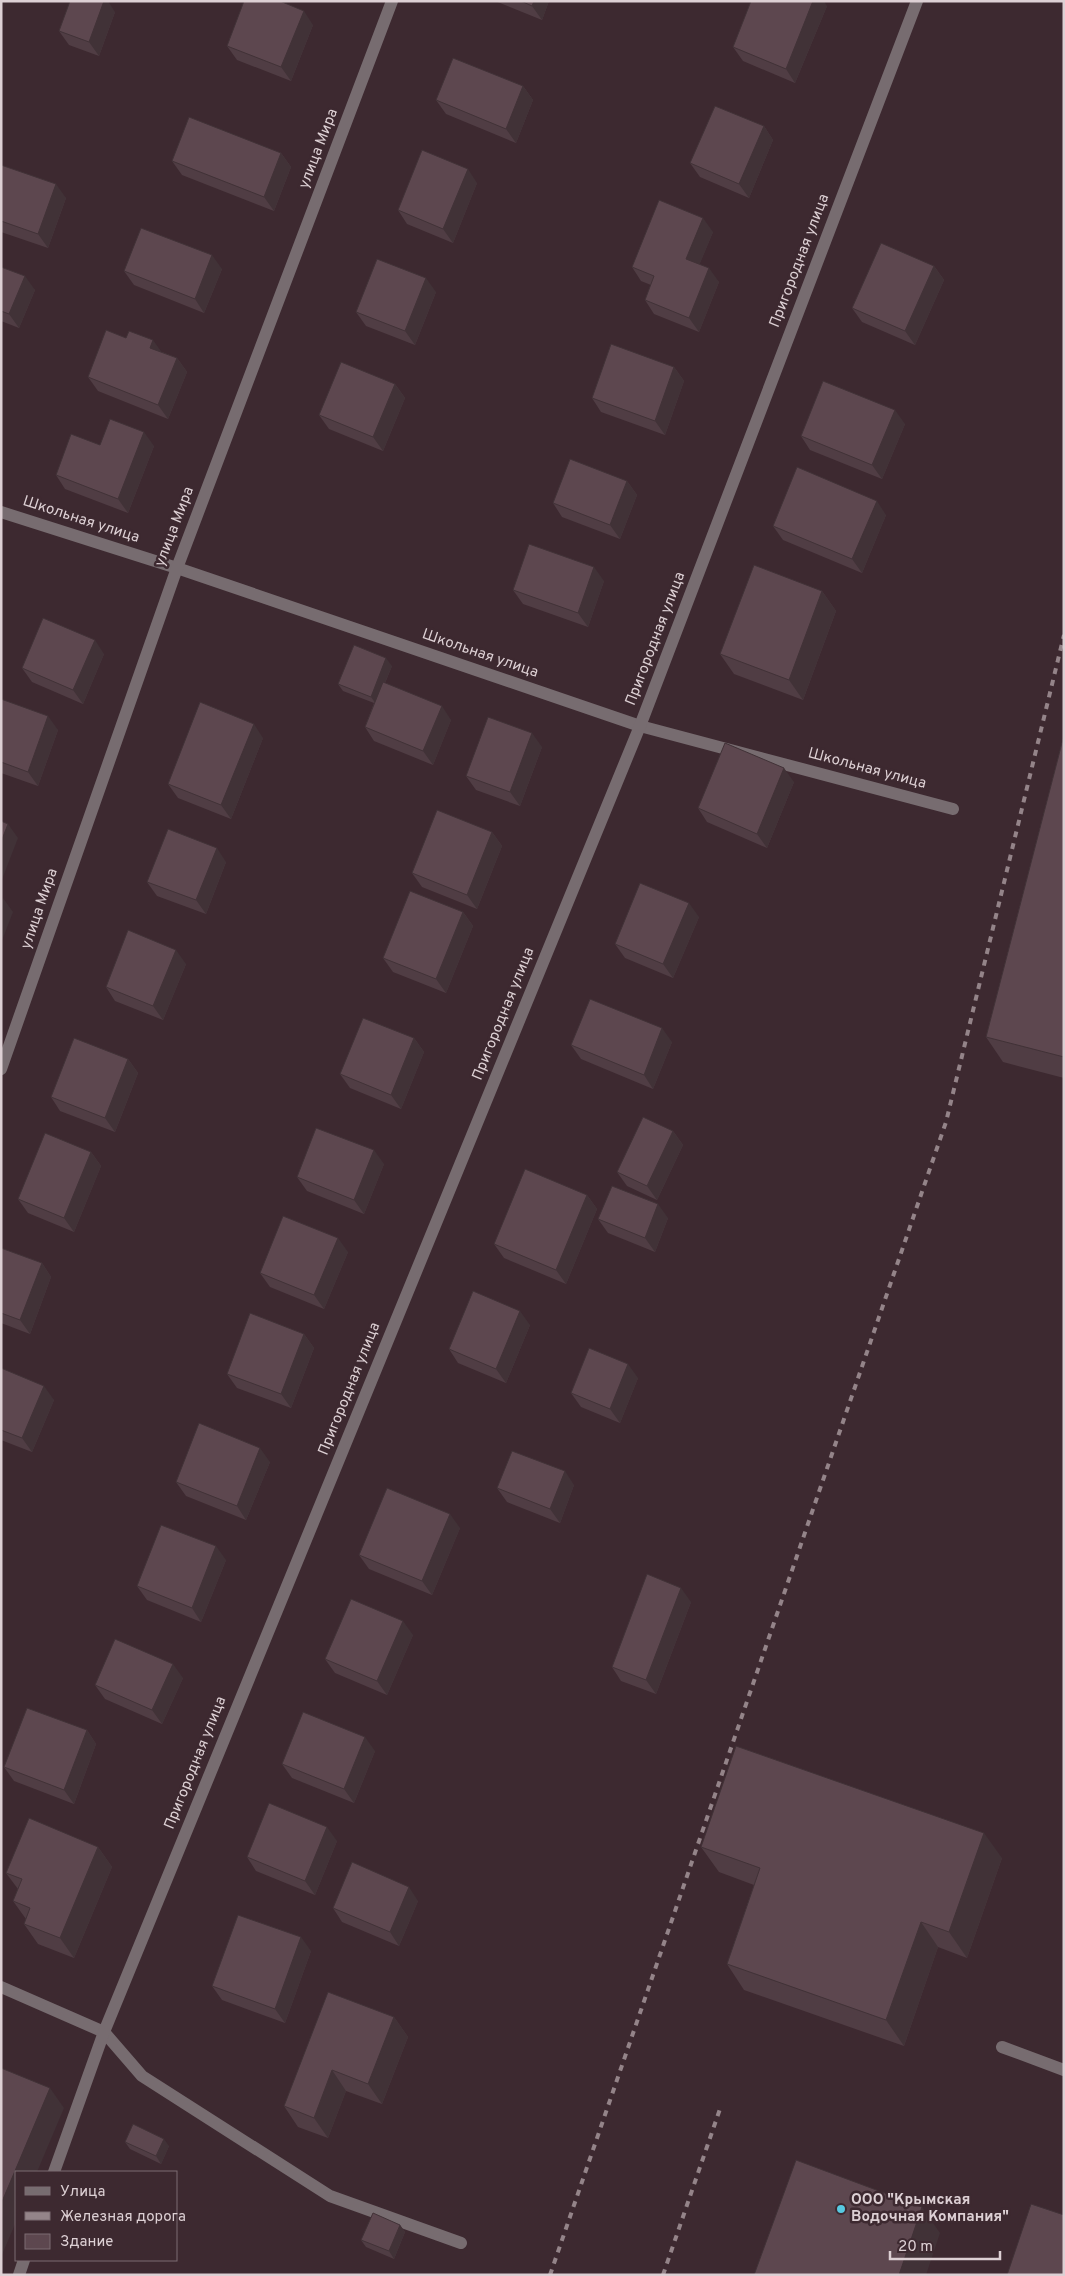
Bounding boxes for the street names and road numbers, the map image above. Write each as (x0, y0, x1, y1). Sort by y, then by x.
street label: улица Мира (295, 106, 343, 192)
street label: Пригородная улица (766, 191, 834, 331)
street label: улица Мира (151, 484, 199, 570)
street label: Школьная улица (20, 492, 142, 548)
street label: Пригородная улица (622, 569, 690, 709)
street label: Школьная улица (419, 625, 541, 683)
street label: Школьная улица (806, 744, 928, 794)
street label: улица Мира (17, 866, 63, 952)
street label: Пригородная улица (469, 945, 539, 1083)
street label: Пригородная улица (315, 1320, 385, 1458)
street label: Пригородная улица (161, 1694, 231, 1832)

